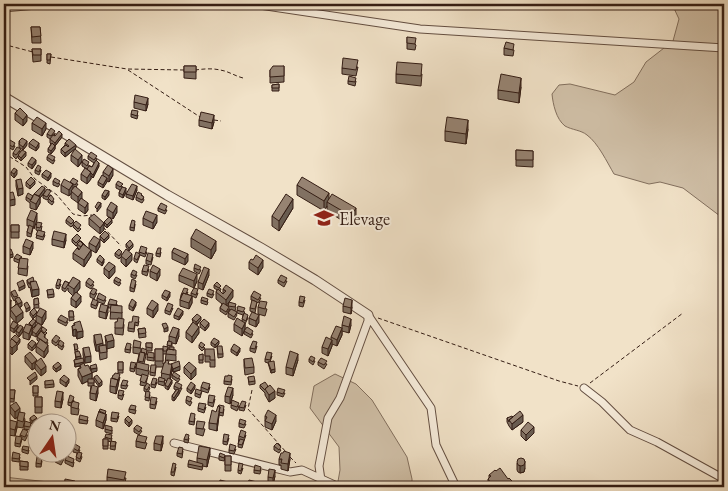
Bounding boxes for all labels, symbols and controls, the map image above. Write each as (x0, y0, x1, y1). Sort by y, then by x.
school or university icon: Elevage (313, 207, 335, 229)
place label: Elevage (339, 207, 390, 230)
north arrow (28, 414, 78, 464)
text: N (47, 415, 63, 436)

